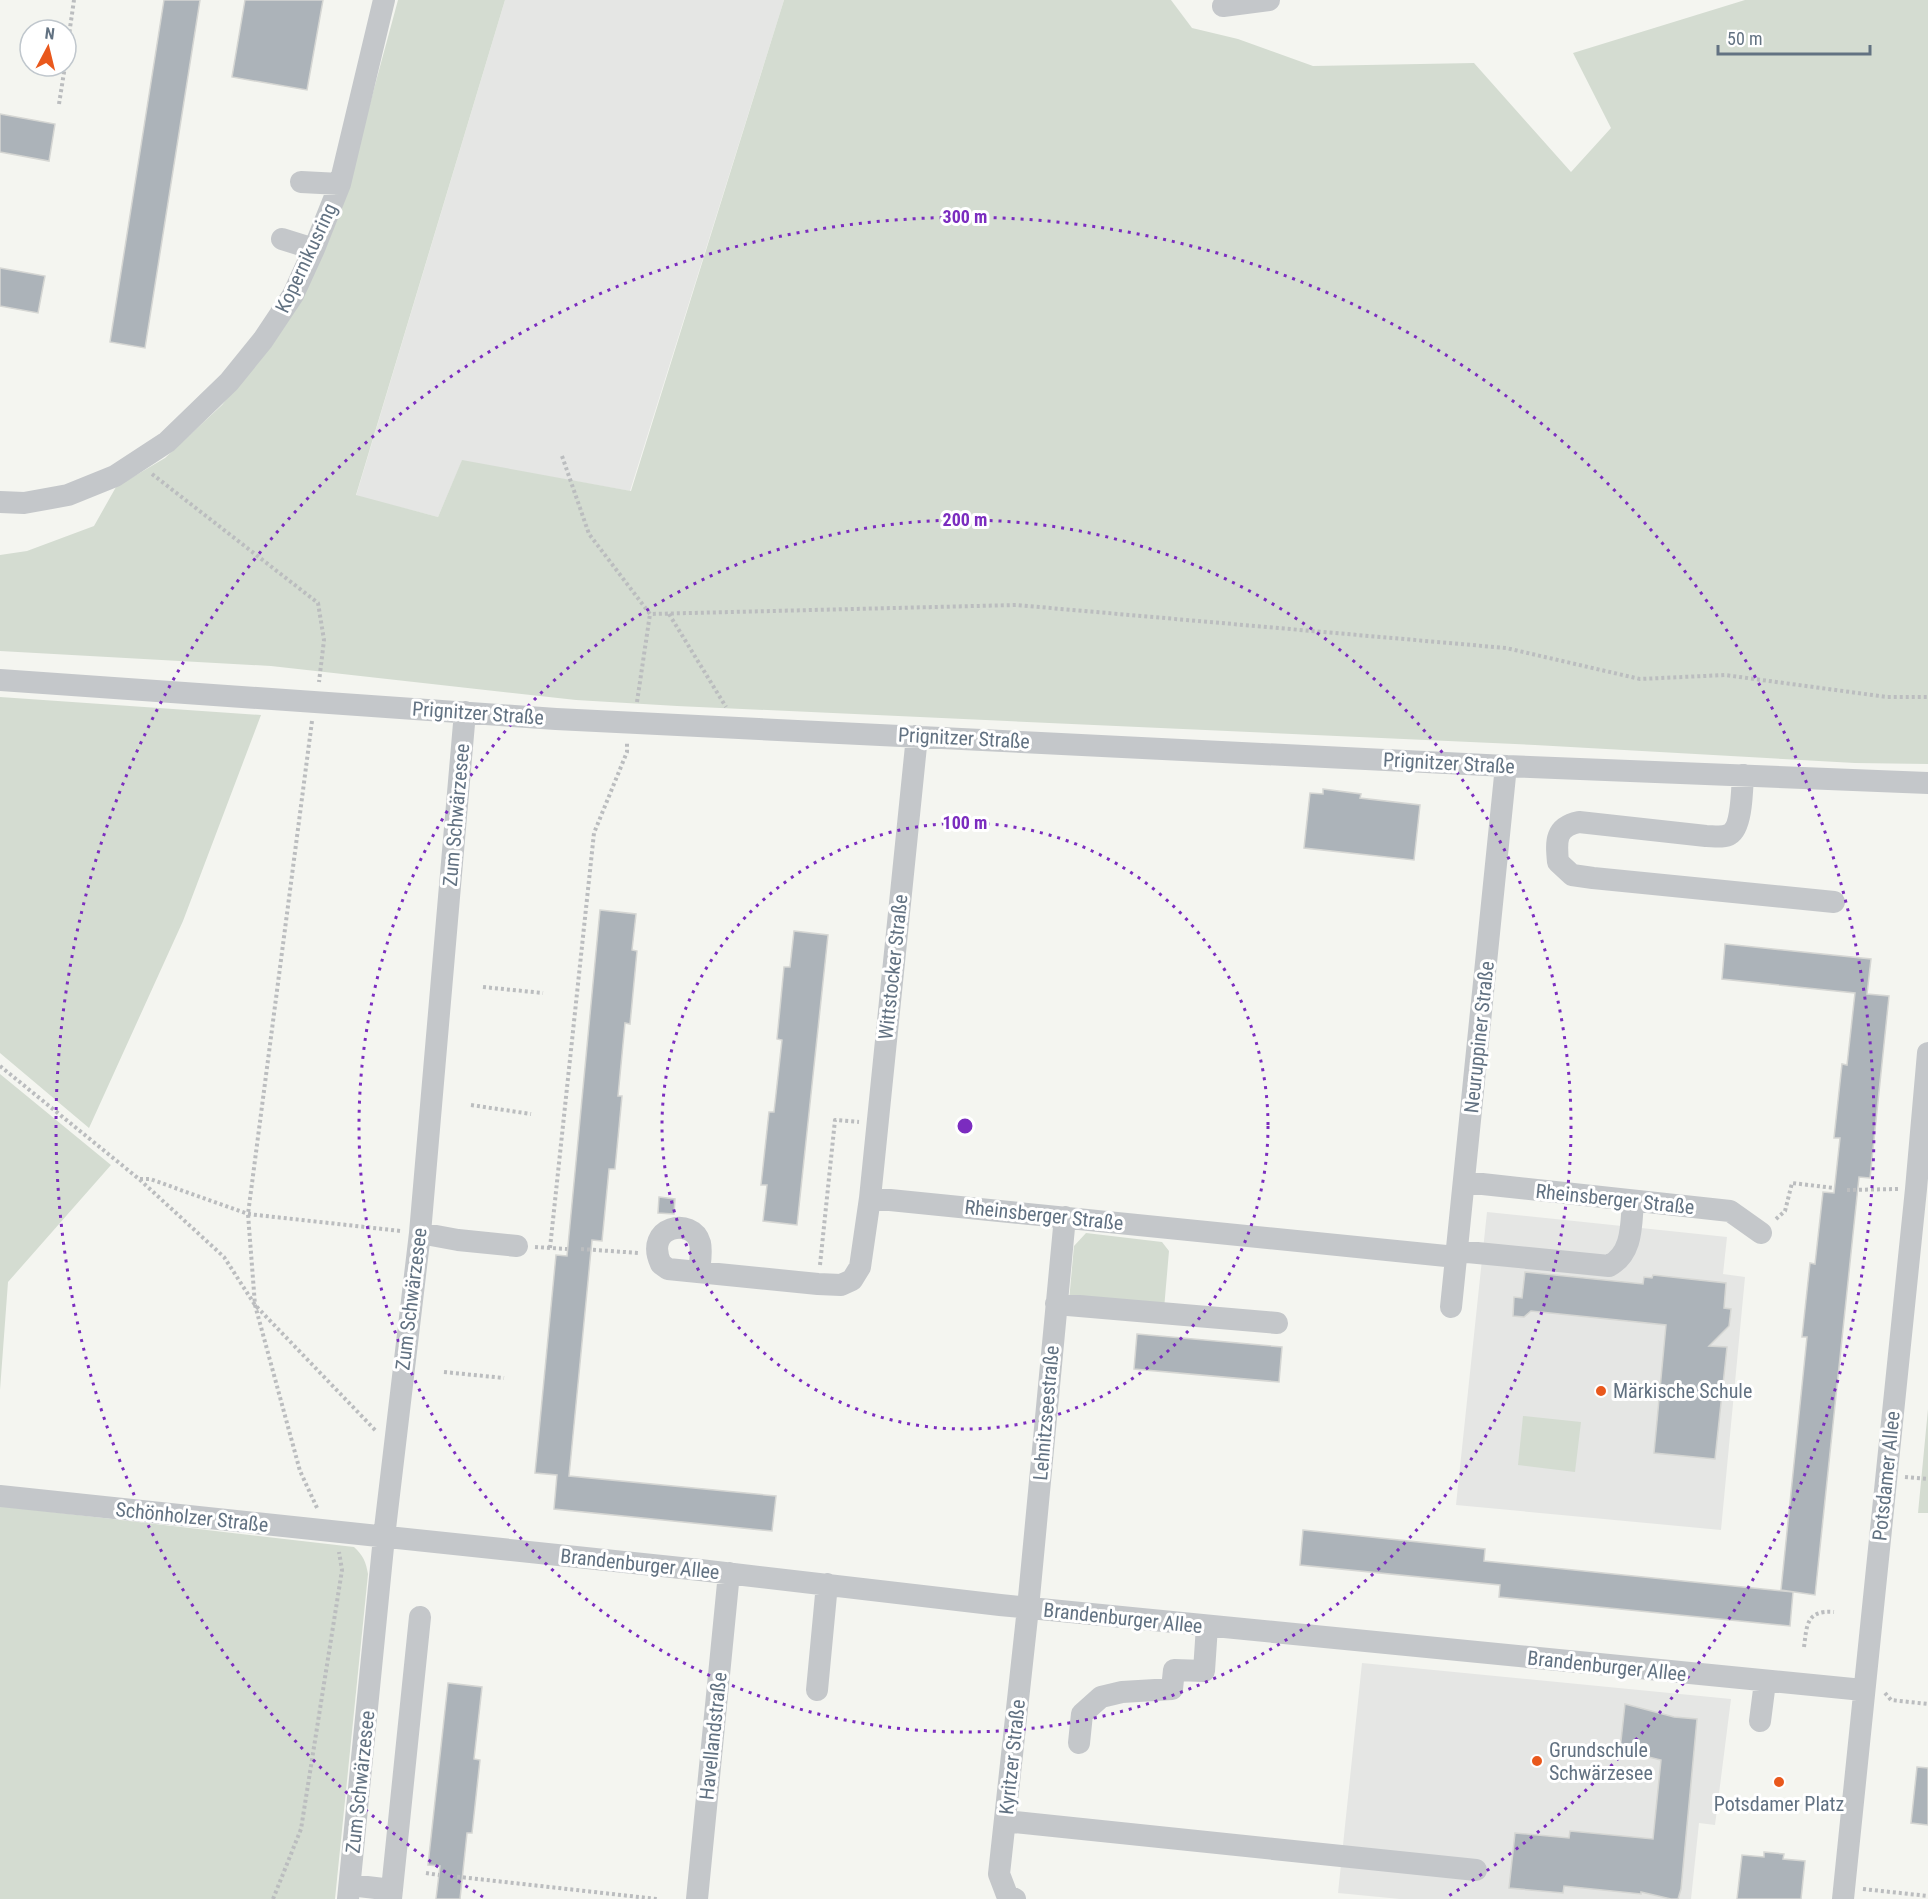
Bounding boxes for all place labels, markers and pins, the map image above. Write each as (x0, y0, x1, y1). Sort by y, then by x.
centre of rings (955, 1116, 975, 1136)
place label: Märkische Schule (1613, 1379, 1752, 1403)
marker: Märkische Schule (1594, 1384, 1608, 1398)
place label: Grundschule Schwärzesee (1549, 1738, 1653, 1785)
marker: Grundschule Schwärzesee (1530, 1754, 1544, 1768)
marker: Potsdamer Platz (1772, 1775, 1786, 1789)
place label: Potsdamer Platz (1714, 1792, 1844, 1816)

